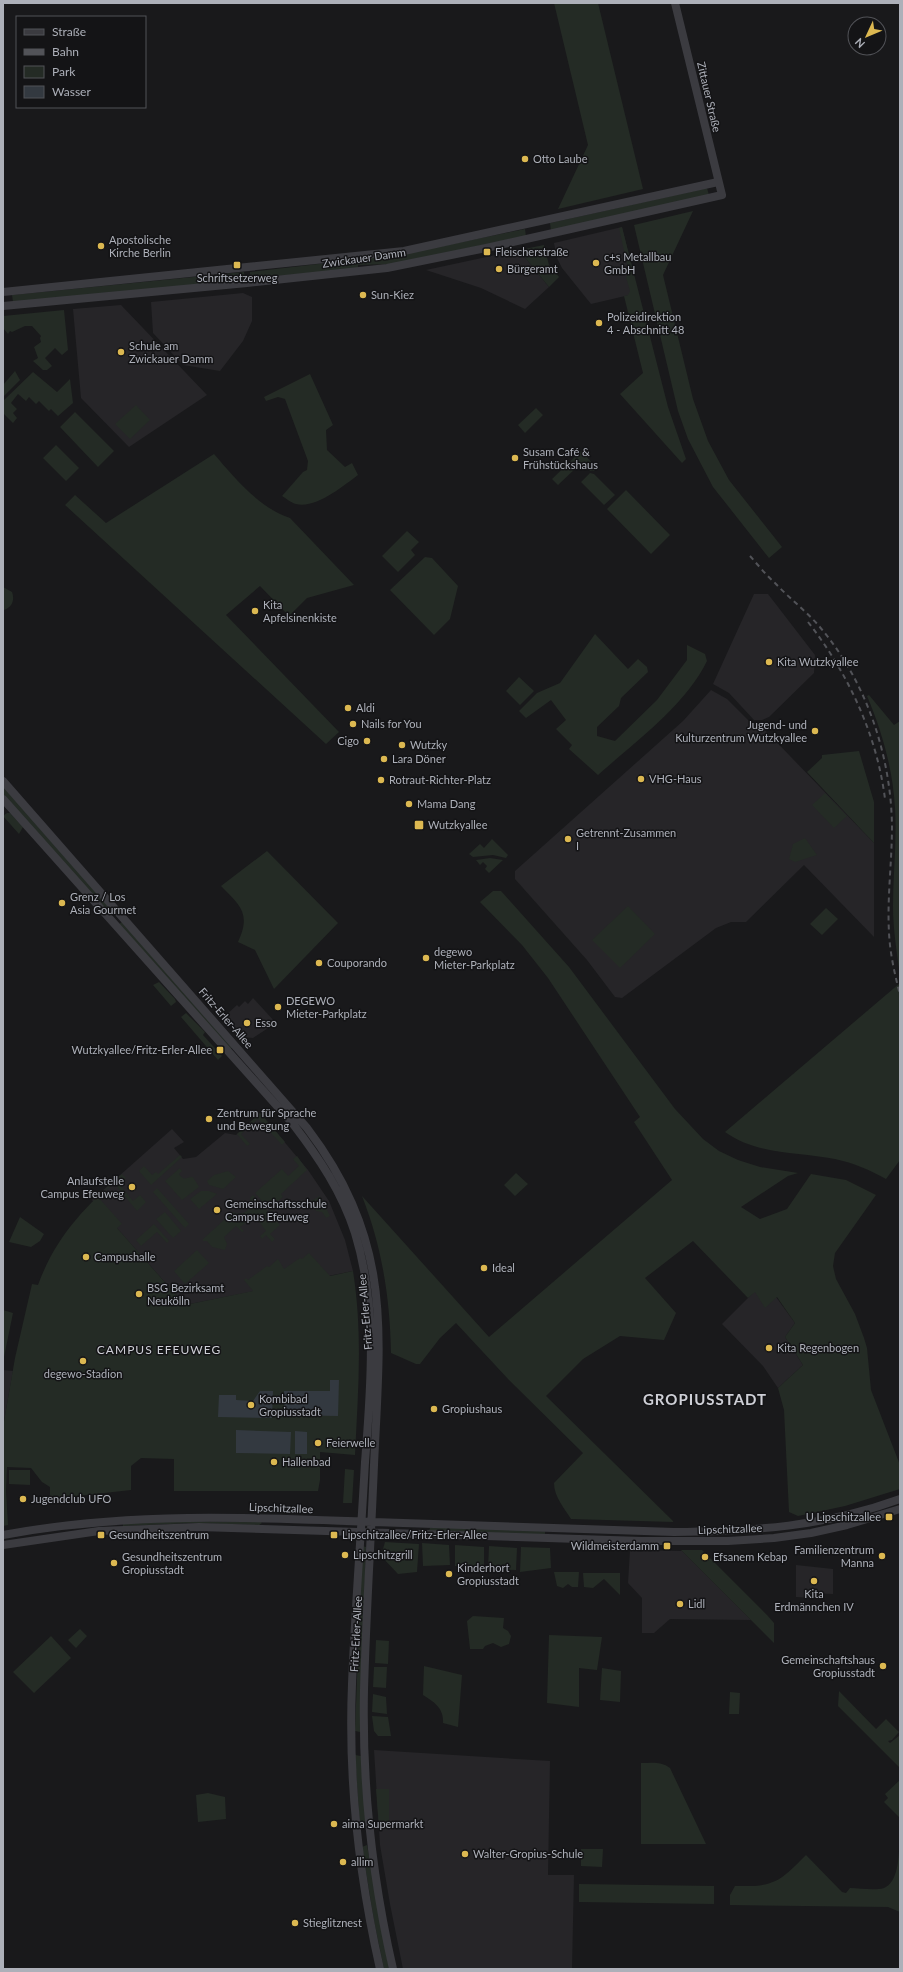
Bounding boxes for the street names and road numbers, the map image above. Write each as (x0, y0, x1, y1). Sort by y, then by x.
street label: Zittauer Straße (695, 60, 724, 134)
street label: Zwickauer Damm (321, 245, 407, 270)
street label: Fritz-Erler-Allee (197, 985, 256, 1051)
street label: Fritz-Erler-Allee (355, 1273, 374, 1350)
street label: Lipschitzallee (249, 1500, 314, 1515)
street label: Lipschitzallee (698, 1521, 763, 1536)
street label: Fritz-Erler-Allee (347, 1595, 364, 1672)

